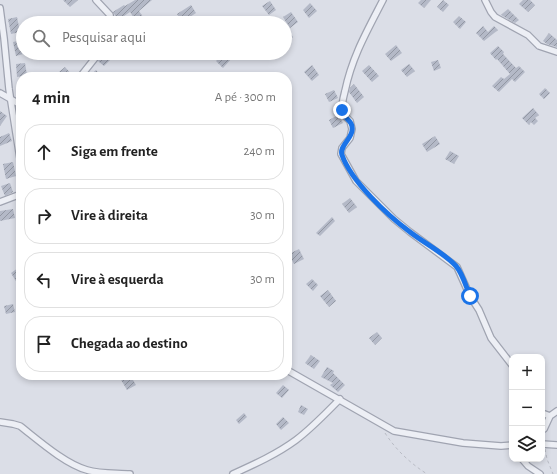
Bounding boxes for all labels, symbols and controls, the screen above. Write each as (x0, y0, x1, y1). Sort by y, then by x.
search box (16, 16, 292, 60)
icon: search (30, 27, 52, 49)
text: Pesquisar aqui (62, 30, 146, 45)
text: 4 min (32, 89, 70, 106)
text: A pé · 300 m (215, 91, 276, 104)
route end (333, 101, 351, 119)
icon: ahead (33, 141, 55, 163)
text: Siga em frente (71, 144, 158, 159)
text: 240 m (243, 145, 275, 158)
icon: right (33, 205, 55, 227)
text: Vire à direita (71, 208, 148, 223)
text: 30 m (250, 209, 275, 222)
icon: left (33, 269, 55, 291)
text: Vire à esquerda (71, 272, 164, 287)
text: 30 m (250, 273, 275, 286)
route start (461, 287, 479, 305)
icon: arrive (33, 333, 55, 355)
text: Chegada ao destino (71, 336, 188, 351)
map controls (509, 354, 545, 462)
button: + (509, 354, 545, 390)
button: − (509, 390, 545, 426)
button: layers (509, 426, 545, 462)

